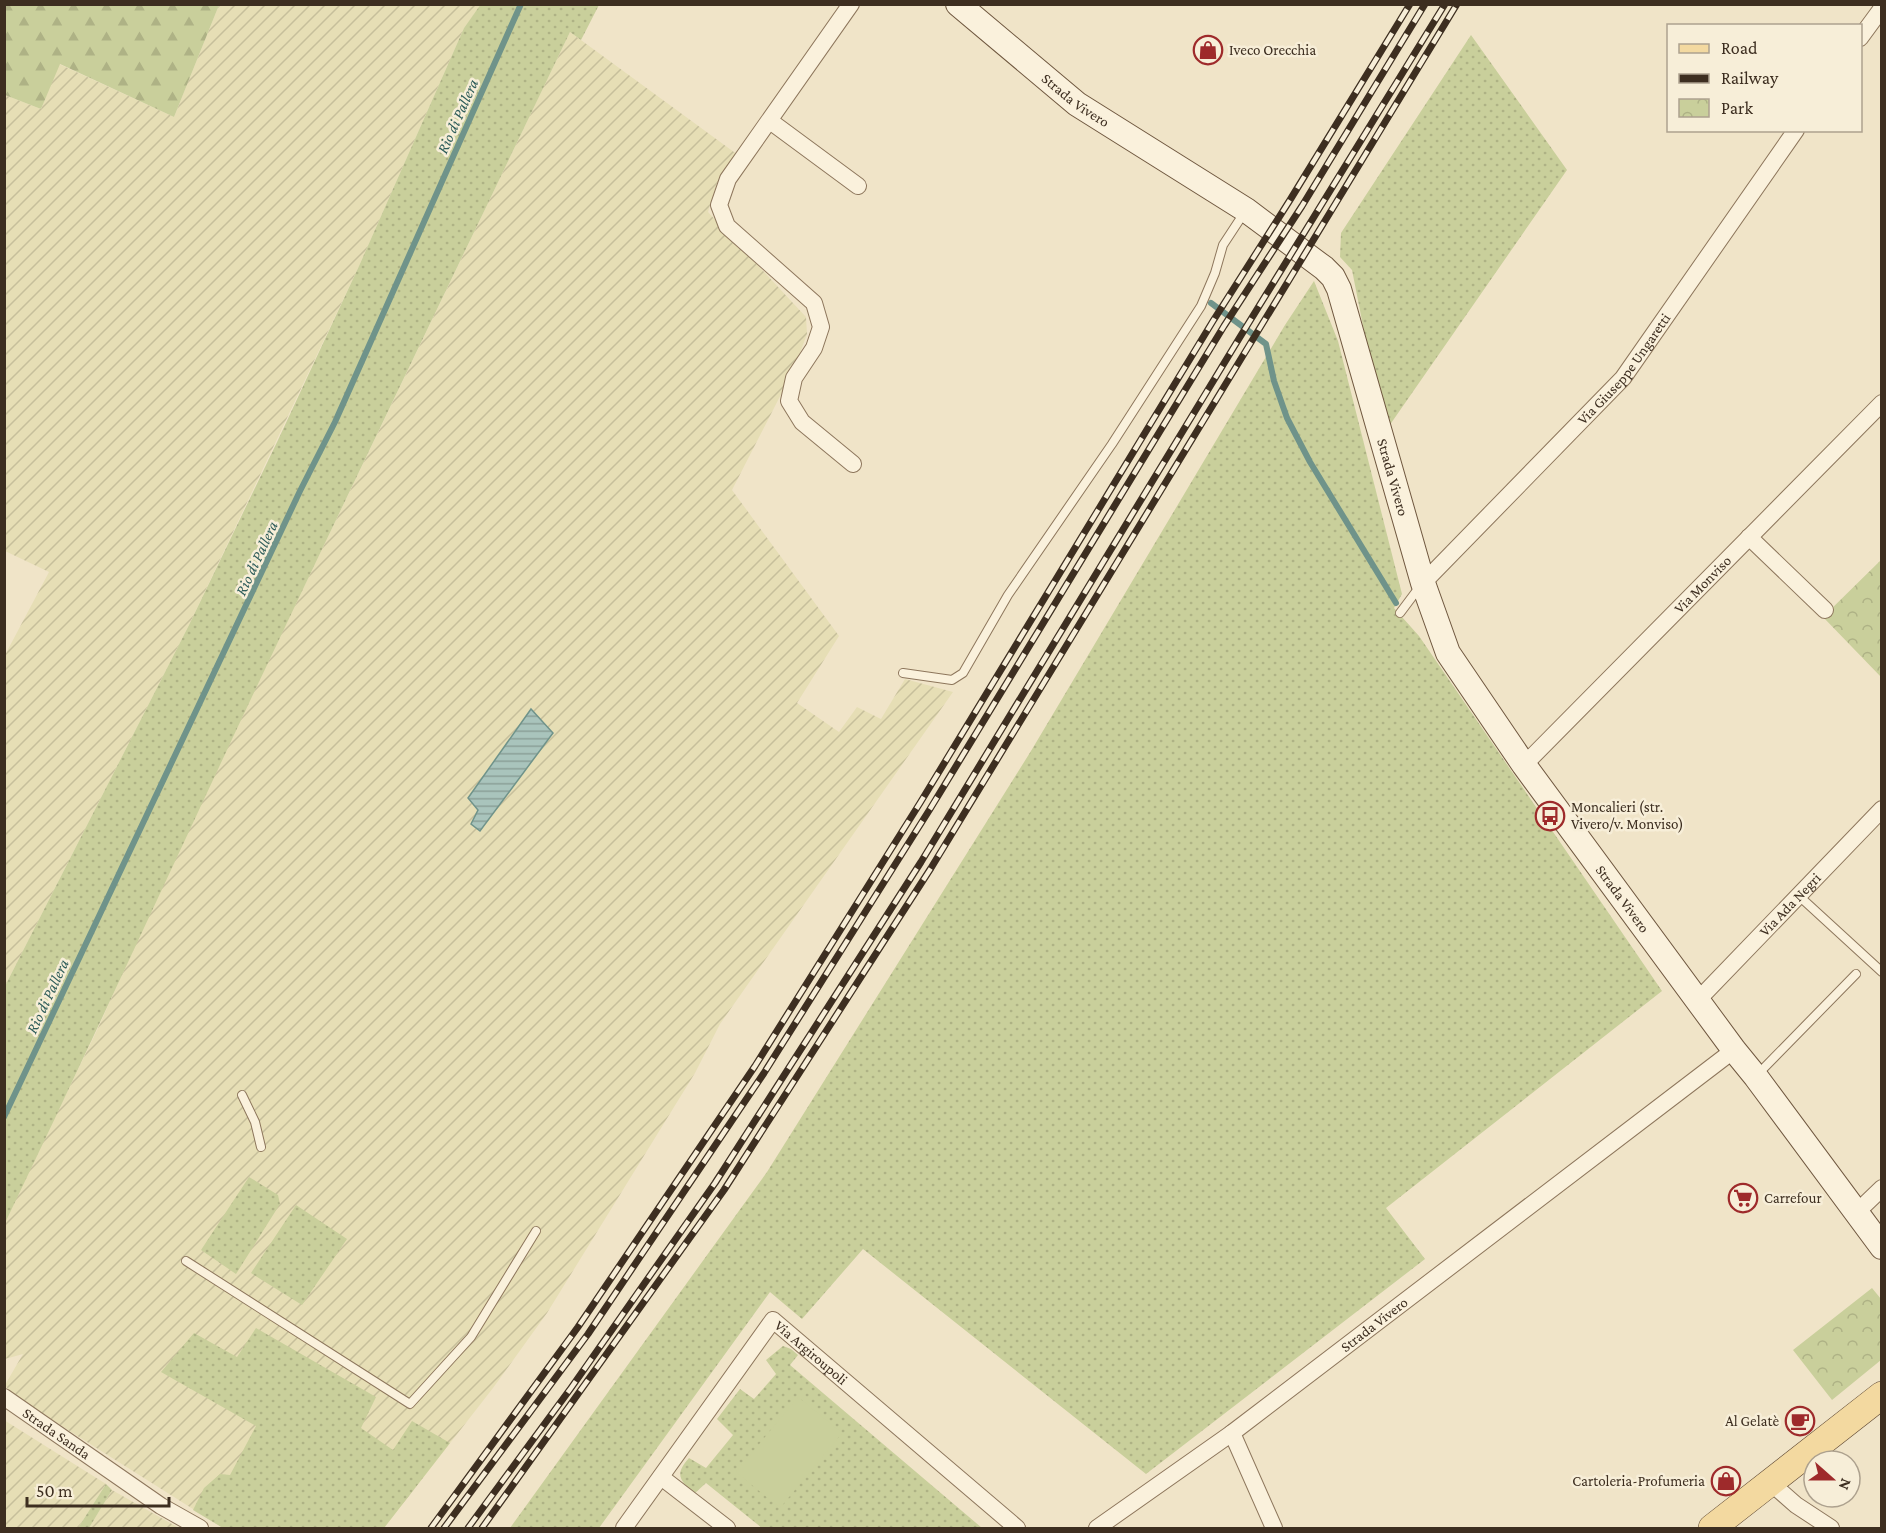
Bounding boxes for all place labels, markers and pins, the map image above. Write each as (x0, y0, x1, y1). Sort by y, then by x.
shop icon: Iveco Orecchia (1192, 34, 1224, 66)
place label: Iveco Orecchia (1229, 42, 1316, 58)
place label: Moncalieri (str. Vivero/v. Monviso) (1571, 799, 1684, 833)
bus stop icon: Moncalieri (str. Vivero/v. Monviso) (1534, 800, 1566, 832)
supermarket icon: Carrefour (1727, 1182, 1759, 1214)
place label: Carrefour (1764, 1190, 1822, 1206)
cafe icon: Al Gelatè (1784, 1405, 1816, 1437)
place label: Al Gelatè (1725, 1413, 1779, 1429)
shop icon: Cartoleria-Profumeria (1710, 1465, 1742, 1497)
place label: Cartoleria-Profumeria (1572, 1473, 1705, 1489)

